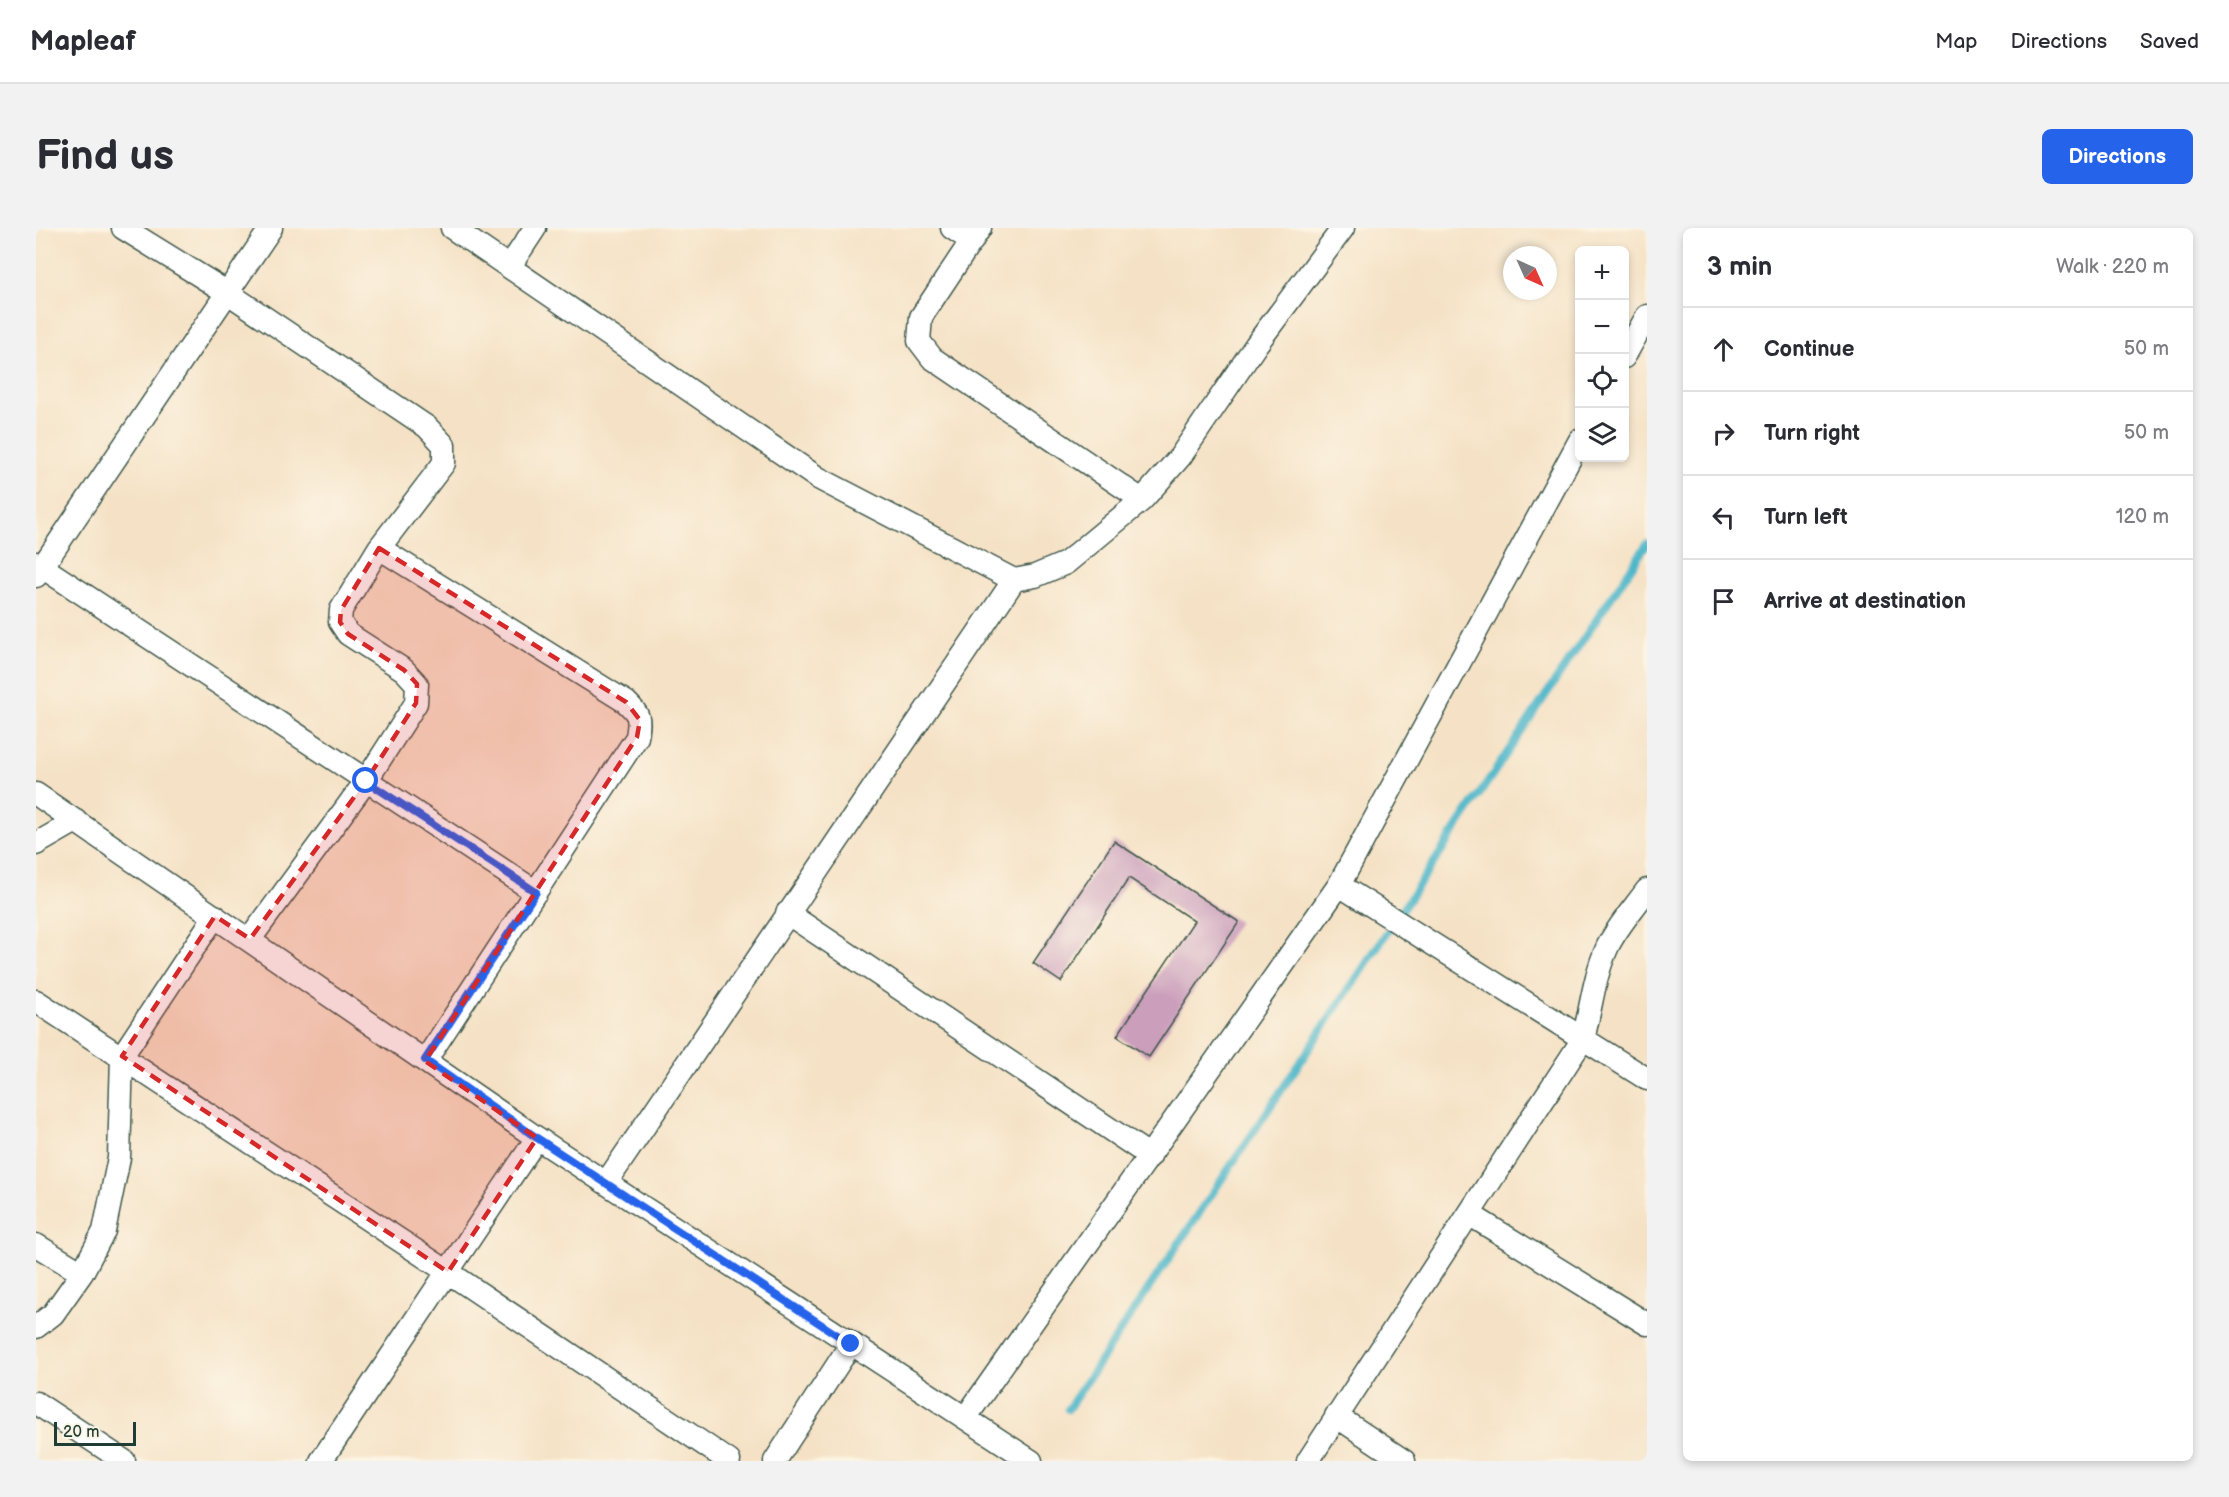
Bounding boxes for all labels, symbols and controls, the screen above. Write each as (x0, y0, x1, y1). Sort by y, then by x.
text: Mapleaf (30, 25, 136, 58)
text: Map (1935, 29, 1978, 54)
text: Directions (2011, 29, 2107, 54)
text: Saved (2140, 29, 2199, 54)
button: Directions (2042, 129, 2193, 184)
text: Find us (36, 131, 174, 182)
north arrow (1503, 246, 1557, 300)
map controls (1575, 246, 1629, 462)
button: + (1575, 246, 1629, 300)
text: 3 min (1707, 252, 1772, 283)
text: Walk · 220 m (2056, 255, 2169, 279)
button: − (1575, 300, 1629, 354)
icon: ahead (1707, 333, 1740, 366)
text: Continue (1764, 336, 1854, 363)
text: 50 m (2124, 337, 2169, 361)
button: locate (1575, 354, 1629, 408)
button: layers (1575, 408, 1629, 462)
icon: right (1707, 417, 1740, 450)
text: Turn right (1764, 420, 1860, 447)
text: 50 m (2124, 421, 2169, 445)
icon: left (1707, 501, 1740, 534)
text: Turn left (1764, 504, 1848, 531)
text: 120 m (2116, 505, 2169, 529)
icon: arrive (1707, 585, 1740, 618)
text: Arrive at destination (1764, 588, 1966, 615)
route start (352, 767, 378, 793)
route end (837, 1330, 863, 1356)
scale bar (54, 1419, 136, 1446)
text: 20 m (63, 1423, 99, 1442)

